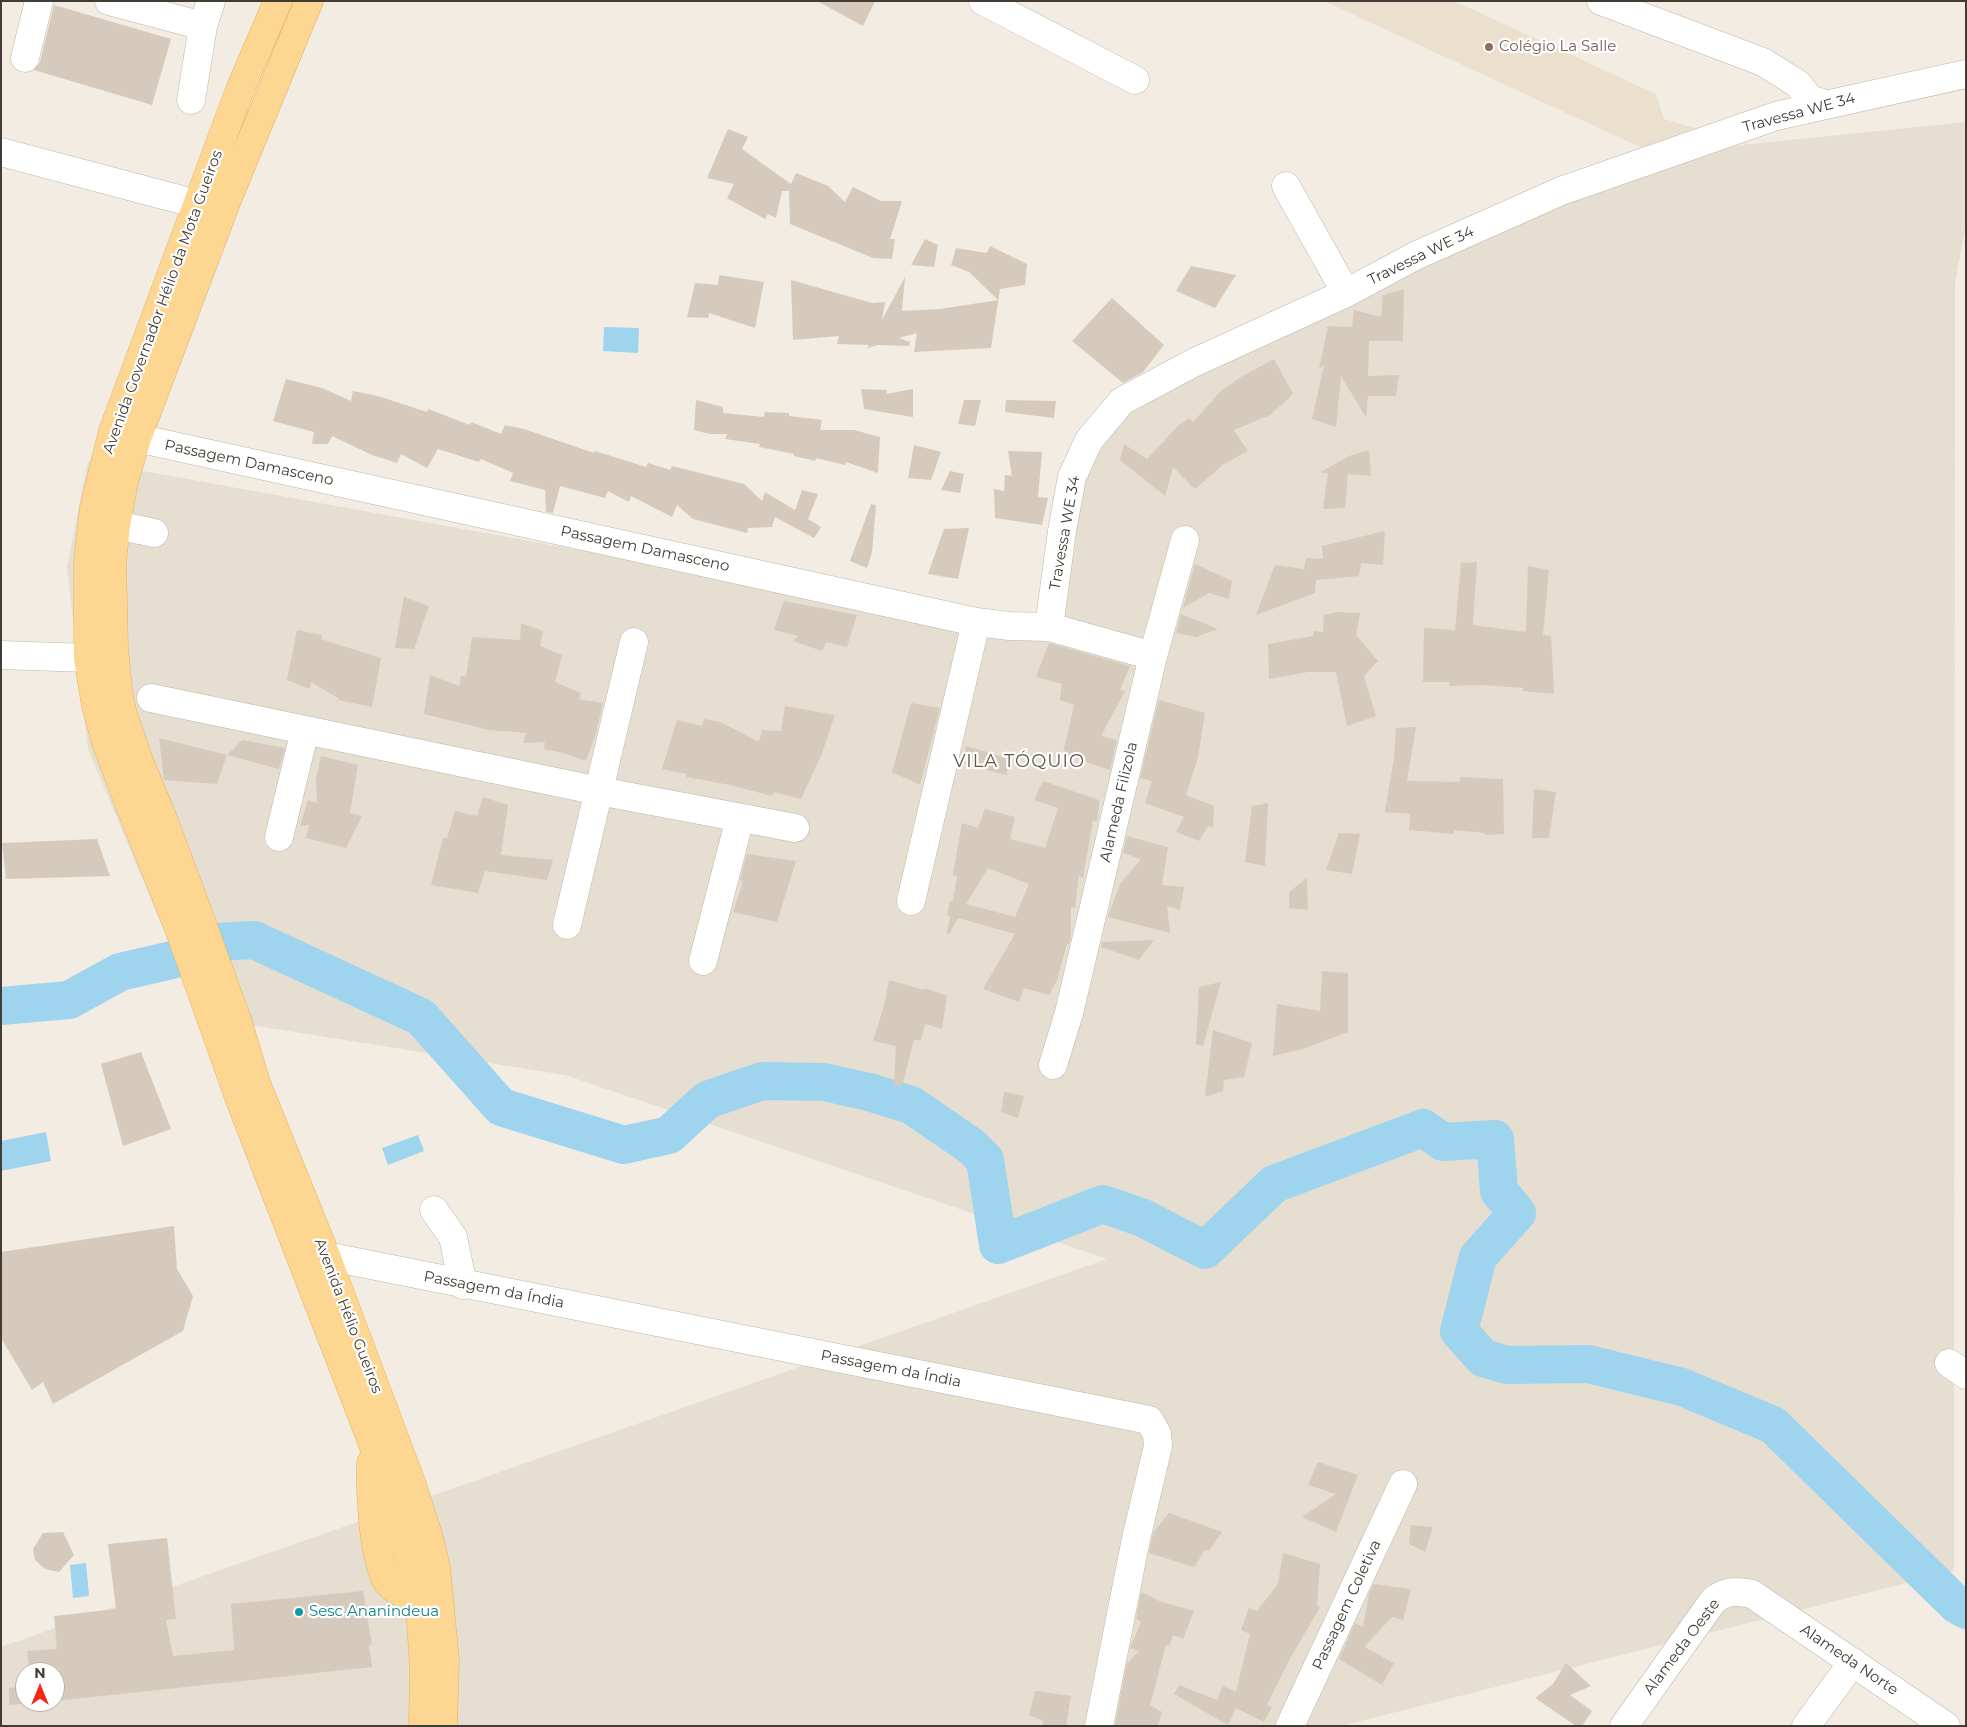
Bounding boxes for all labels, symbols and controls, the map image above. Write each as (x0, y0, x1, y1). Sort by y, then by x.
place label: Colégio La Salle (1499, 38, 1616, 56)
marker: Colégio La Salle (1483, 41, 1495, 53)
street label: Travessa WE 34 (1741, 89, 1857, 137)
street label: Avenida Governador Hélio da Mota Gueiros (100, 148, 226, 456)
street label: Travessa WE 34 (1365, 223, 1477, 289)
street label: Passagem Damasceno (163, 436, 335, 490)
street label: Travessa WE 34 (1046, 474, 1084, 592)
street label: Passagem Damasceno (559, 522, 731, 576)
street label: Alameda Filizola (1096, 740, 1142, 864)
district label: VILA TÓQUIO (952, 751, 1086, 773)
street label: Avenida Hélio Gueiros (310, 1236, 386, 1396)
street label: Passagem da Índia (422, 1268, 566, 1312)
street label: Passagem da Índia (819, 1347, 963, 1391)
street label: Passagem Coletiva (1309, 1537, 1385, 1673)
street label: Alameda Oeste (1640, 1596, 1724, 1698)
place label: Sesc Ananindeua (309, 1603, 439, 1621)
marker: Sesc Ananindeua (293, 1606, 305, 1618)
street label: Alameda Norte (1797, 1621, 1901, 1699)
north arrow (15, 1662, 65, 1712)
text: N (34, 1664, 46, 1682)

